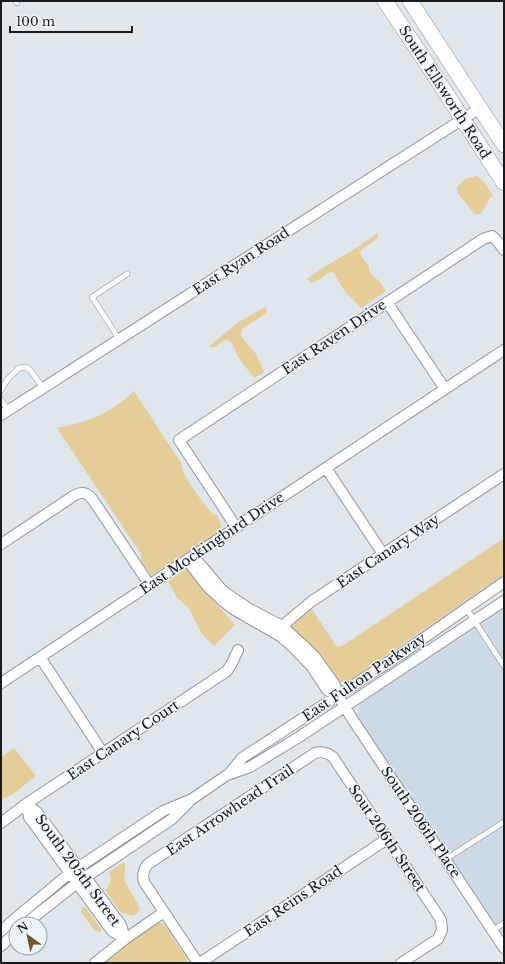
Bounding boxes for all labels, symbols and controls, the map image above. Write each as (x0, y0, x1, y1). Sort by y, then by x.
scale bar (10, 8, 132, 34)
text: 100 m (16, 14, 55, 29)
street label: South Ellsworth Road (395, 22, 495, 163)
street label: East Ryan Road (189, 223, 293, 299)
street label: East Raven Drive (278, 295, 390, 379)
street label: East Mockingbird Drive (136, 488, 288, 598)
street label: East Canary Way (333, 510, 443, 592)
street label: East Fulton Parkway (299, 629, 429, 725)
street label: East Canary Court (64, 696, 183, 784)
street label: East Arrowhead Trail (163, 760, 298, 859)
street label: South 206th Place (377, 763, 465, 881)
street label: Sout 206th Street (344, 781, 430, 896)
street label: South 205th Street (31, 810, 125, 930)
street label: East Reins Road (240, 861, 346, 941)
north arrow (8, 916, 48, 956)
text: N (14, 919, 31, 936)

